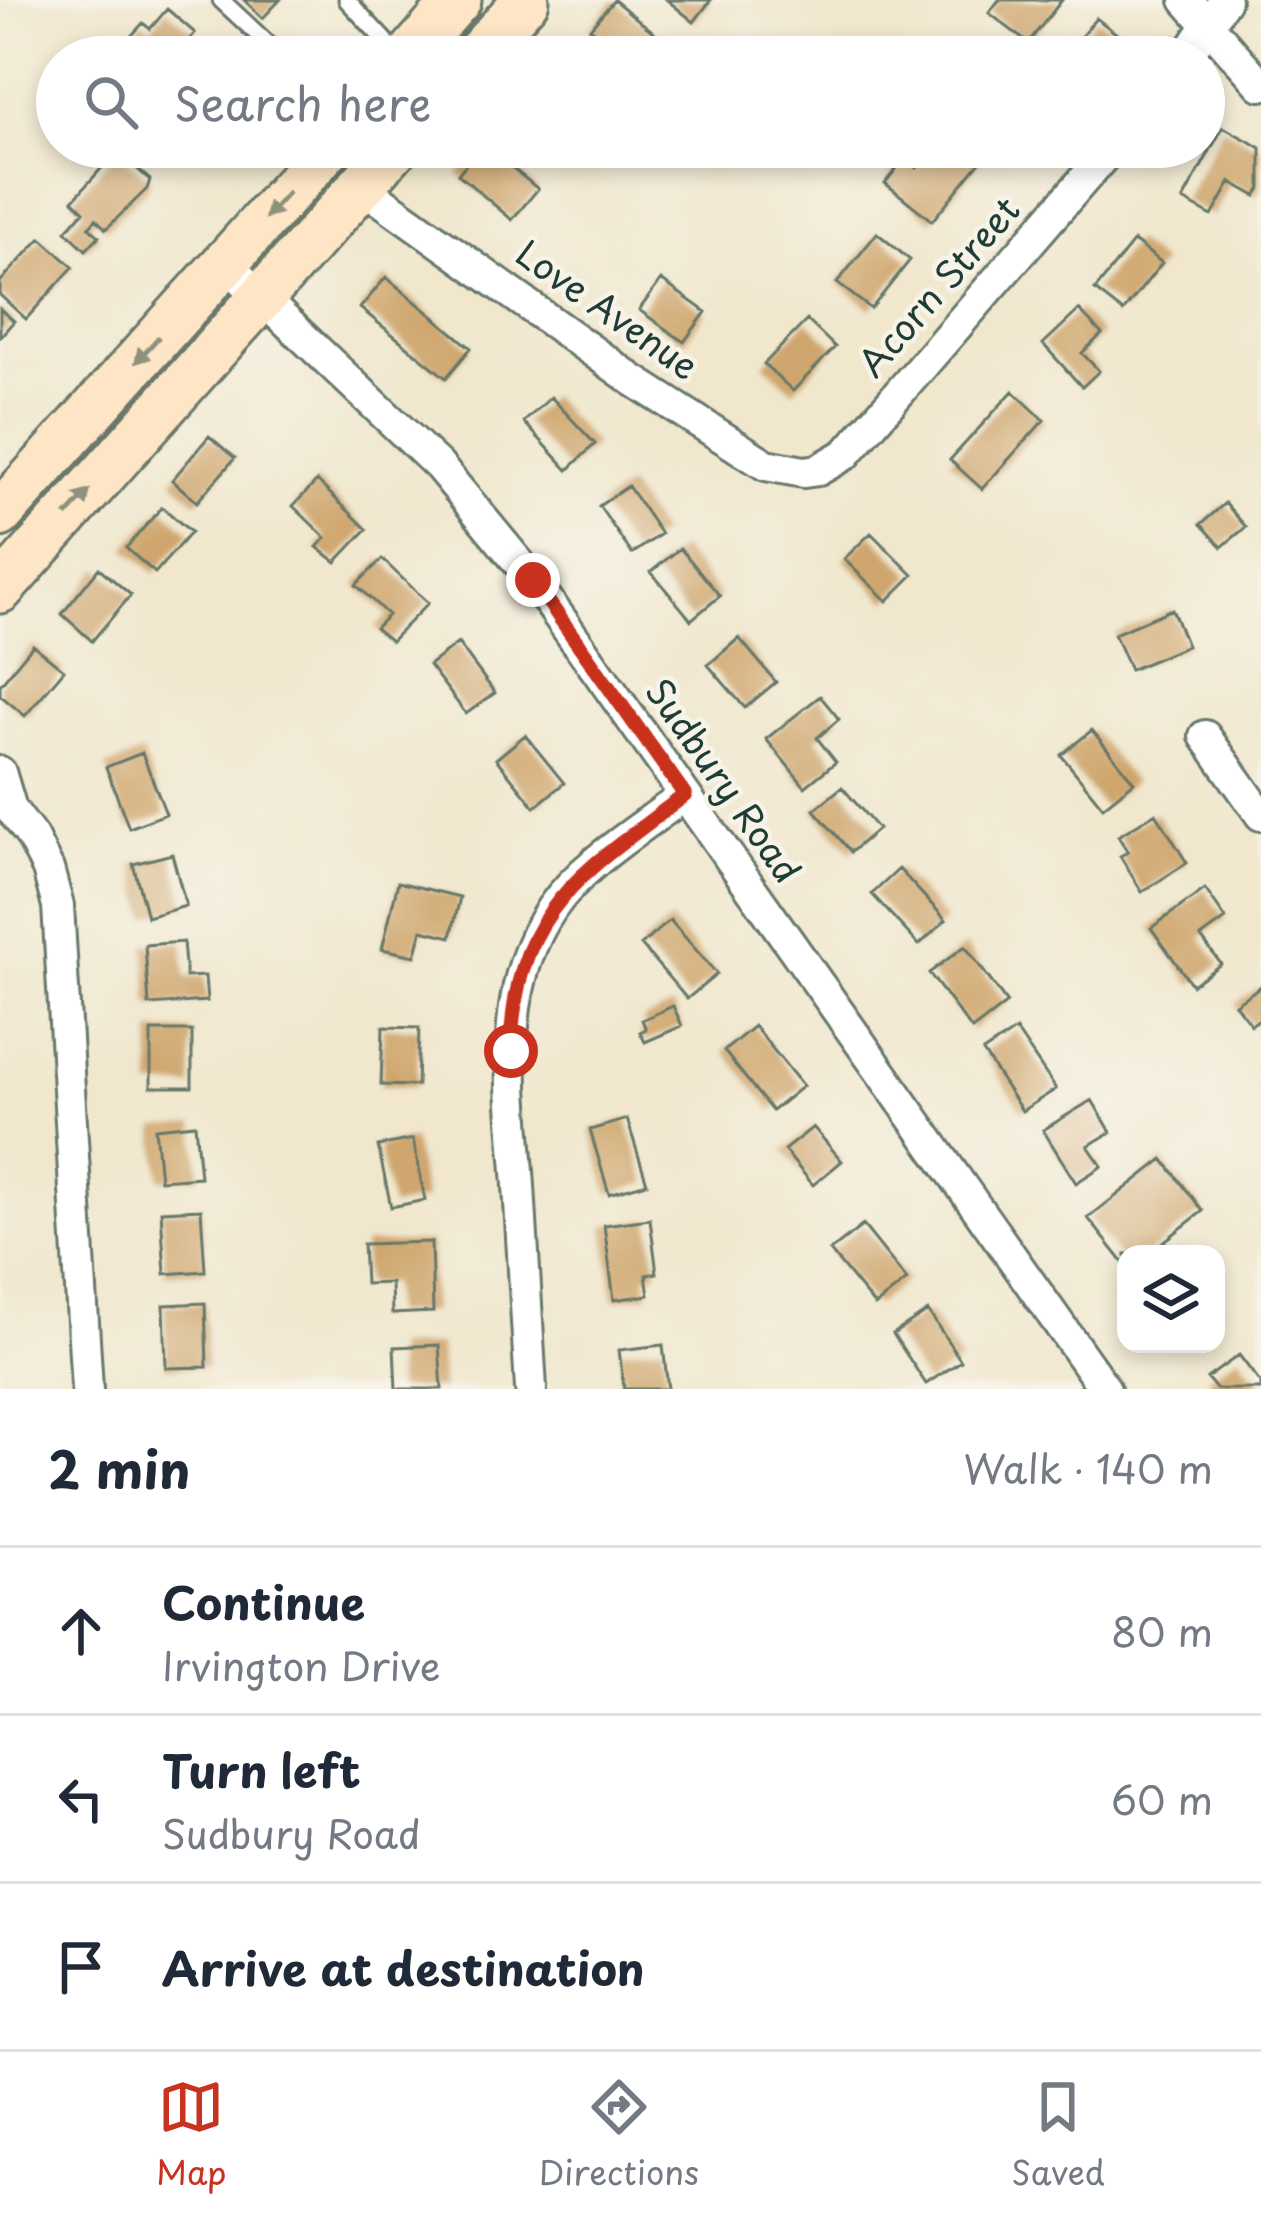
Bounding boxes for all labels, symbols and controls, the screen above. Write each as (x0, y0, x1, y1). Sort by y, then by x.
search box (36, 36, 1225, 168)
text: Search here (174, 68, 431, 136)
icon: search (78, 69, 144, 135)
street label: Acorn Street (844, 184, 1031, 388)
one-way arrow (264, 190, 291, 219)
street label: Love Avenue (506, 225, 711, 391)
one-way arrow (134, 335, 161, 364)
one-way arrow (64, 488, 91, 518)
route end (506, 553, 560, 607)
street label: Sudbury Road (634, 667, 815, 893)
route start (484, 1024, 538, 1078)
map controls (1117, 1245, 1225, 1353)
button: layers (1117, 1245, 1225, 1353)
text: 2 min (48, 1429, 190, 1506)
text: Walk · 140 m (964, 1438, 1213, 1497)
text: Continue (162, 1567, 365, 1635)
icon: ahead (48, 1598, 114, 1664)
text: 80 m (1111, 1601, 1213, 1660)
text: Irvington Drive (162, 1635, 441, 1694)
text: Turn left (162, 1735, 361, 1803)
icon: left (48, 1766, 114, 1832)
text: 60 m (1111, 1769, 1213, 1828)
text: Sudbury Road (162, 1803, 421, 1862)
text: Arrive at destination (162, 1933, 645, 2001)
icon: arrive (48, 1934, 114, 2000)
tab: Map (156, 2074, 227, 2196)
tab: Directions (539, 2074, 699, 2196)
tab: Saved (1011, 2074, 1105, 2196)

